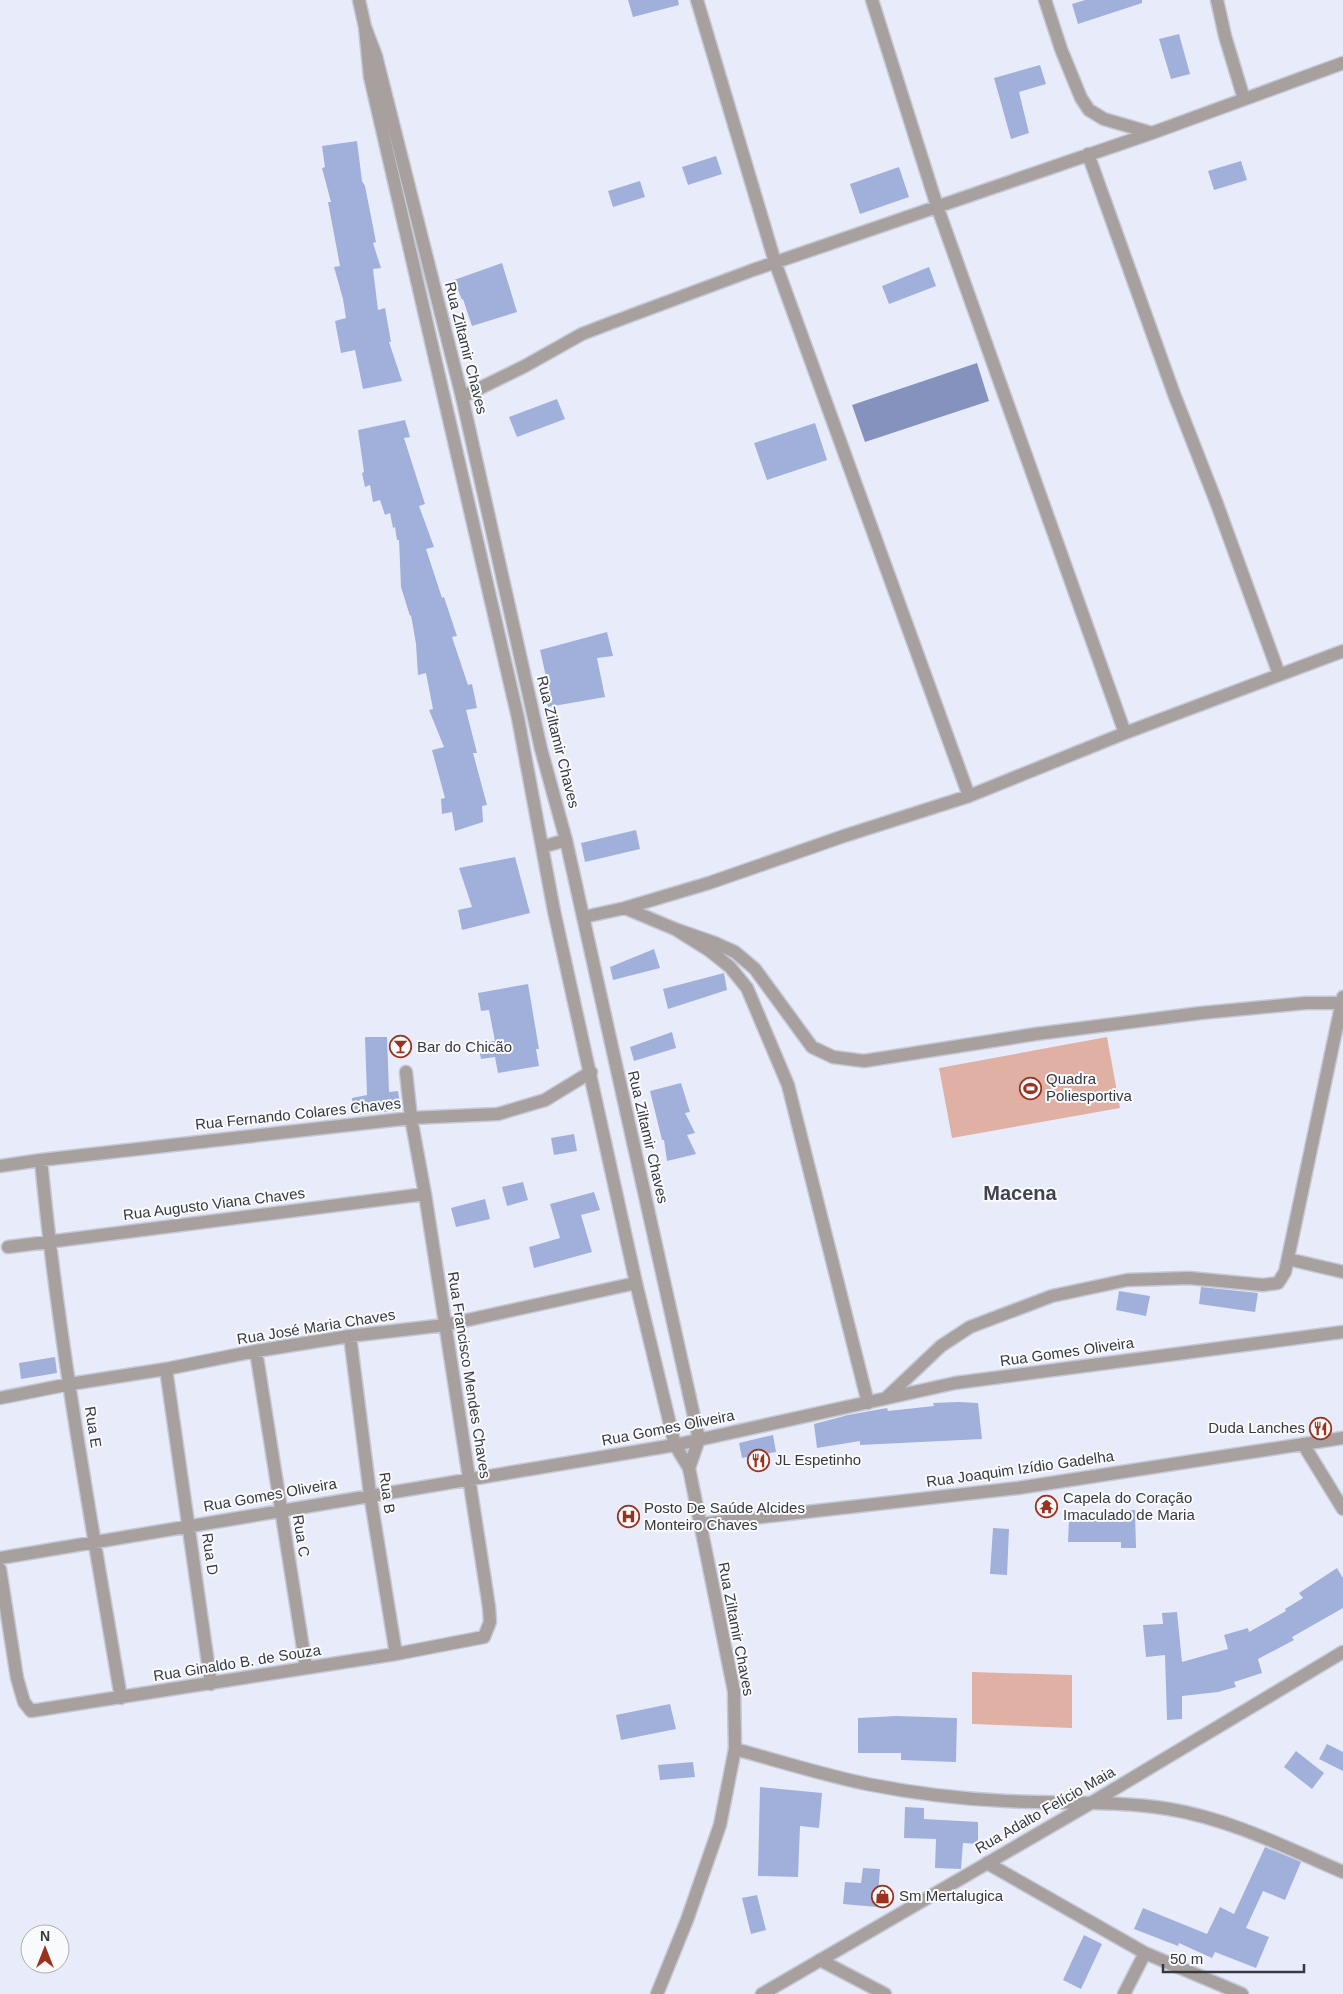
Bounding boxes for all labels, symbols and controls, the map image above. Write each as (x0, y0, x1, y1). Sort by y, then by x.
street label: Rua Ziltamir Chaves (442, 280, 491, 416)
street label: Rua Ziltamir Chaves (534, 674, 583, 810)
bar icon: Bar do Chicão (389, 1035, 413, 1059)
place label: Bar do Chicão (417, 1038, 512, 1055)
street label: Rua Ziltamir Chaves (625, 1069, 672, 1205)
place label: Quadra Poliesportiva (1046, 1070, 1133, 1104)
sports icon: Quadra Poliesportiva (1018, 1076, 1042, 1100)
street label: Rua Fernando Colares Chaves (194, 1094, 402, 1133)
district label: Macena (983, 1182, 1058, 1204)
street label: Rua Augusto Viana Chaves (122, 1184, 306, 1223)
street label: Rua Francisco Mendes Chaves (445, 1270, 494, 1480)
street label: Rua José Maria Chaves (236, 1306, 396, 1347)
street label: Rua Gomes Oliveira (999, 1334, 1136, 1369)
street label: Rua E (82, 1405, 105, 1449)
street label: Rua Gomes Oliveira (600, 1406, 736, 1449)
restaurant icon: Duda Lanches (1309, 1416, 1333, 1440)
place label: Duda Lanches (1208, 1419, 1305, 1436)
street label: Rua Joaquim Izídio Gadelha (925, 1447, 1115, 1490)
restaurant icon: JL Espetinho (747, 1448, 771, 1472)
place label: JL Espetinho (775, 1451, 861, 1468)
street label: Rua B (376, 1471, 399, 1515)
street label: Rua Gomes Oliveira (202, 1474, 339, 1515)
place label: Capela do Coração Imaculado de Maria (1063, 1489, 1195, 1523)
temple icon: Capela do Coração Imaculado de Maria (1035, 1495, 1059, 1519)
place label: Posto De Saúde Alcides Monteiro Chaves (644, 1499, 805, 1533)
hospital icon: Posto De Saúde Alcides Monteiro Chaves (616, 1505, 640, 1529)
street label: Rua C (290, 1514, 313, 1558)
street label: Rua D (199, 1532, 222, 1576)
street label: Rua Ziltamir Chaves (715, 1561, 758, 1697)
street label: Rua Ginaldo B. de Souza (152, 1641, 322, 1684)
street label: Rua Adalto Felício Maia (972, 1762, 1118, 1857)
shop icon: Sm Mertalugica (871, 1884, 895, 1908)
place label: Sm Mertalugica (899, 1887, 1004, 1904)
north arrow (20, 1924, 70, 1974)
text: N (40, 1928, 50, 1944)
scale bar (1163, 1942, 1304, 1974)
text: 50 m (1170, 1950, 1203, 1967)

